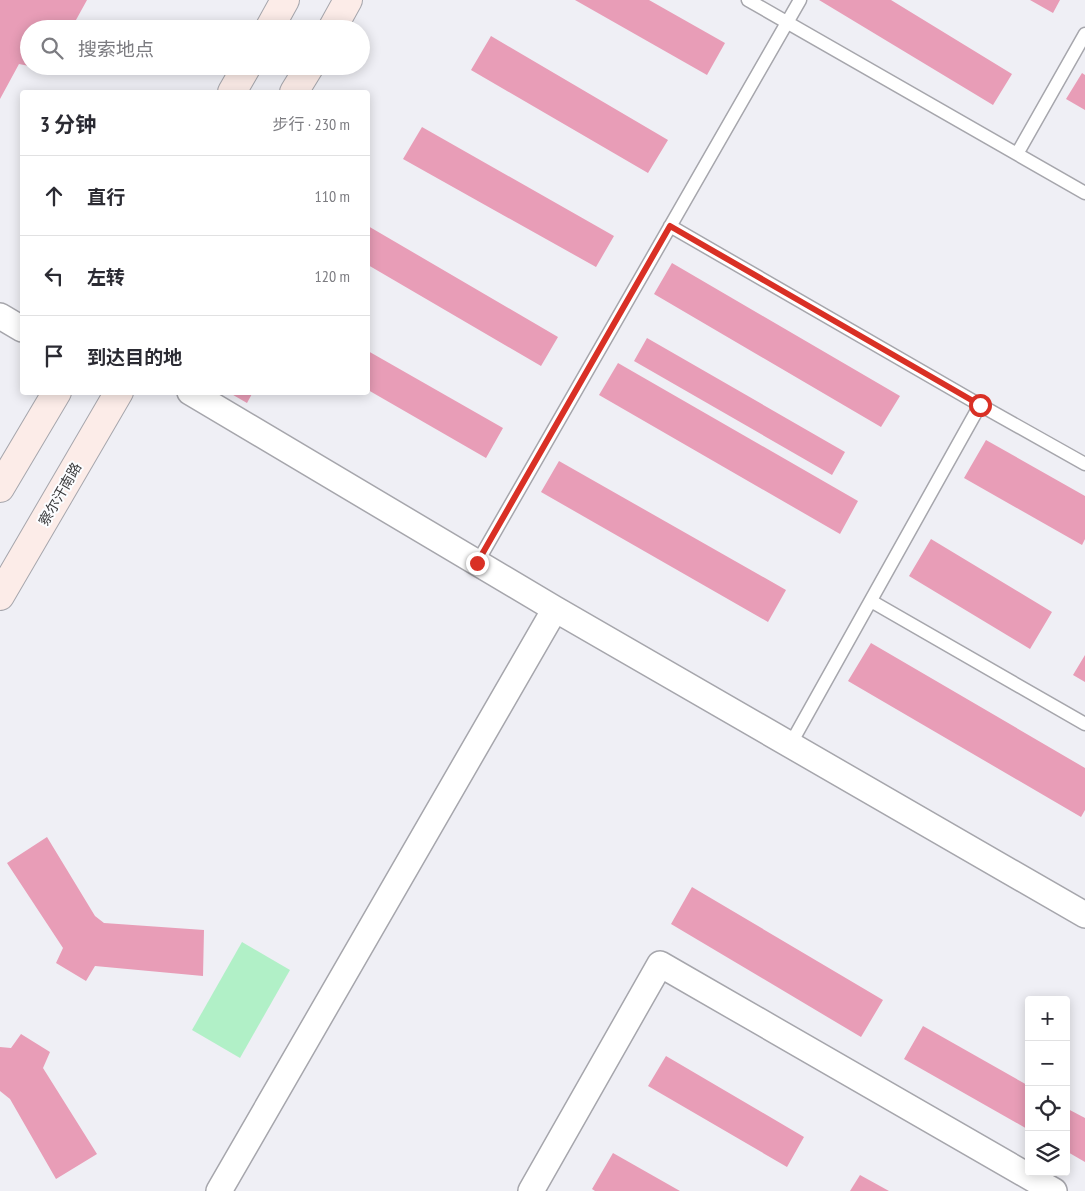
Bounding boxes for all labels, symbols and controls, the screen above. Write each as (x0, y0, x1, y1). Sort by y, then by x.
search box (20, 20, 370, 75)
icon: search (38, 34, 66, 62)
text: 搜索地点 (78, 37, 154, 61)
text: 3 分钟 (40, 111, 96, 138)
text: 步行 · 230 m (272, 114, 350, 134)
icon: ahead (40, 182, 68, 210)
text: 直行 (87, 185, 125, 209)
text: 110 m (315, 186, 350, 206)
icon: left (40, 262, 68, 290)
text: 左转 (87, 265, 125, 289)
text: 120 m (315, 266, 350, 286)
icon: arrive (40, 342, 68, 370)
text: 到达目的地 (87, 345, 182, 369)
route start (969, 394, 992, 417)
street label: 察尔汗南路 (35, 459, 85, 529)
route end (466, 552, 489, 575)
map controls (1025, 996, 1070, 1176)
button: + (1025, 996, 1070, 1041)
button: − (1025, 1041, 1070, 1086)
button: locate (1025, 1086, 1070, 1131)
button: layers (1025, 1131, 1070, 1176)

